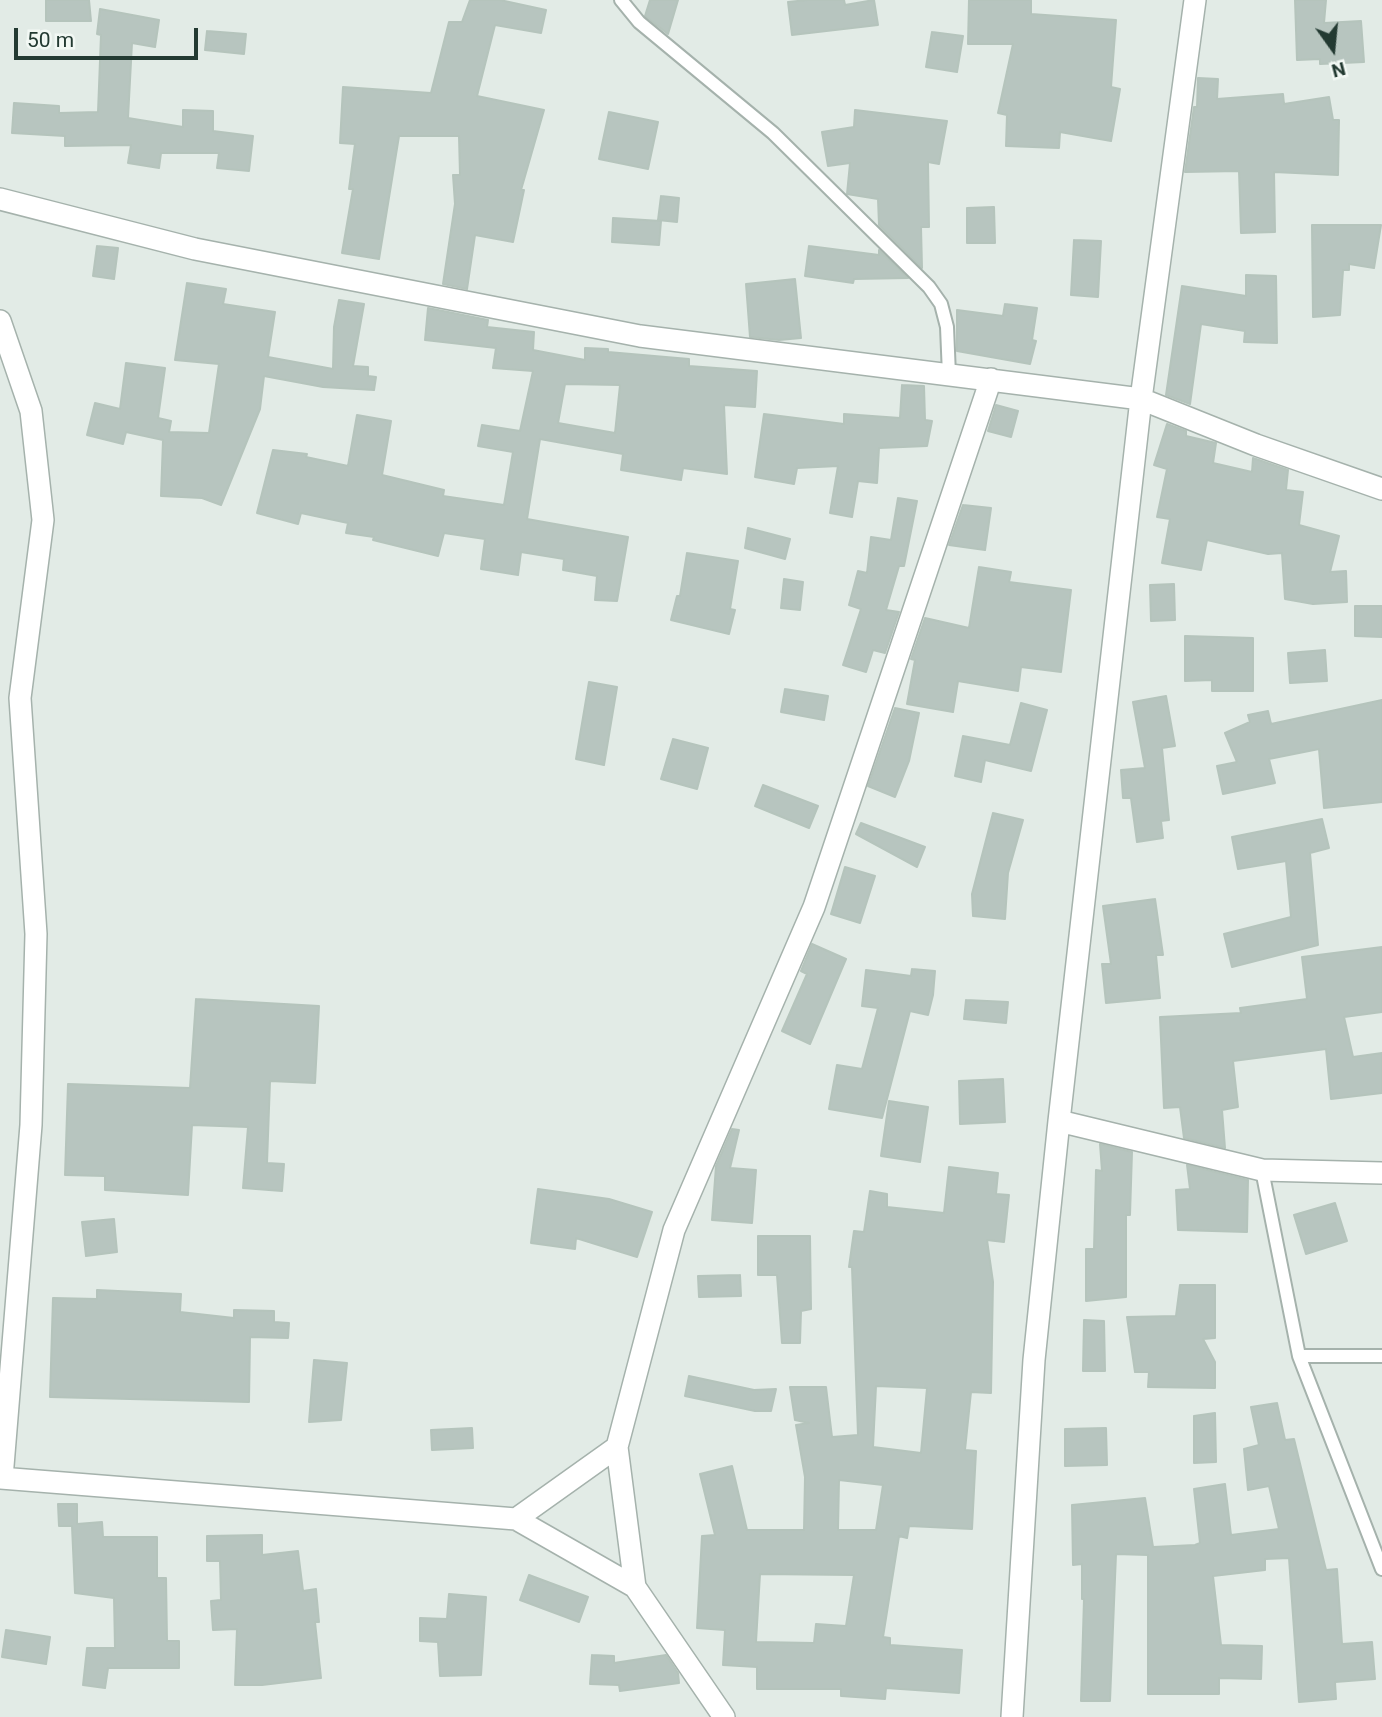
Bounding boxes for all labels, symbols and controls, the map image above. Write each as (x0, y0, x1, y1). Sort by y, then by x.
scale bar (18, 14, 201, 58)
north arrow (1298, 14, 1368, 84)
text: 50 m (27, 28, 74, 52)
text: N (1329, 57, 1348, 83)

